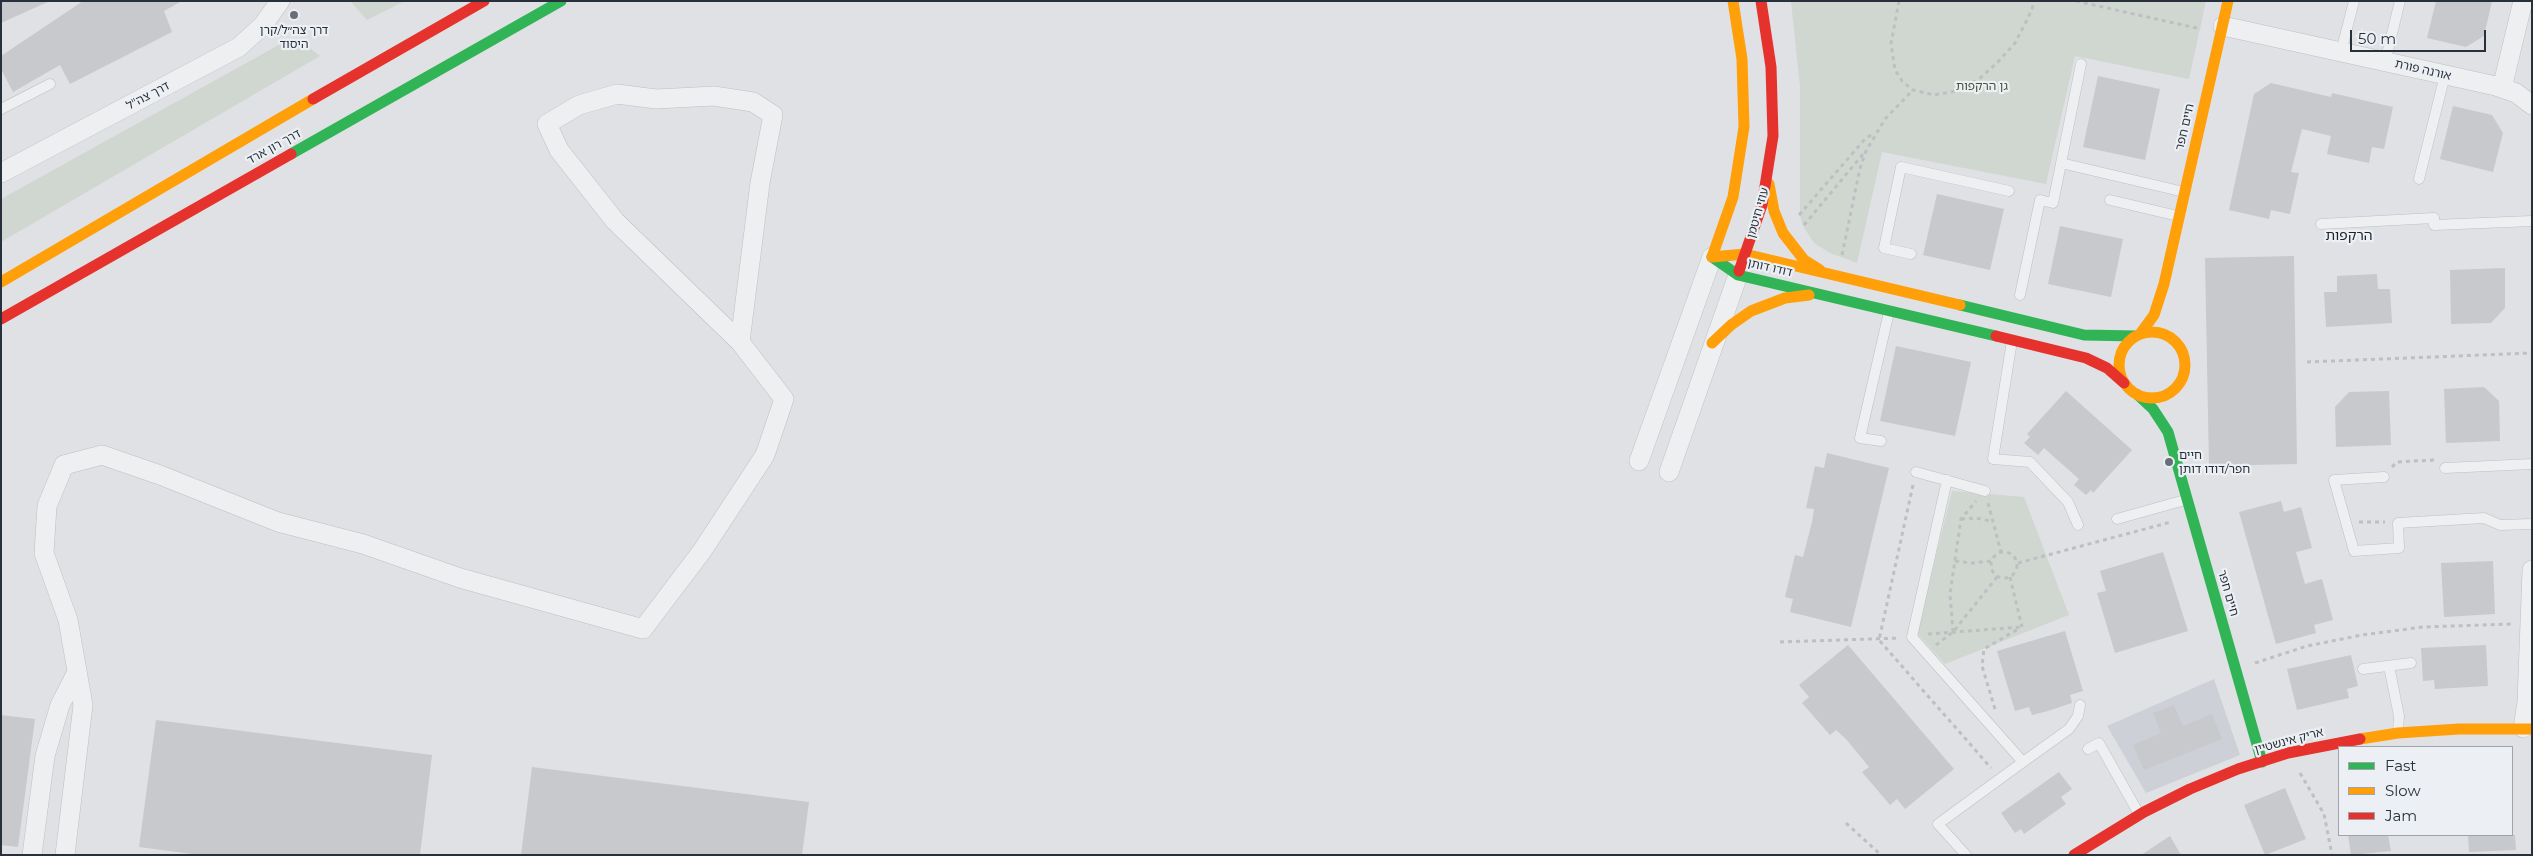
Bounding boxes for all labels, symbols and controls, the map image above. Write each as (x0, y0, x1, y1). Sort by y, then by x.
marker: דרך צה״ל/קרן היסוד (288, 9, 300, 21)
scale bar (2353, 20, 2489, 52)
place label: דרך צה״ל/קרן היסוד (260, 23, 328, 51)
text: 50 m (2358, 29, 2396, 48)
street label: אורנה פורת (2393, 57, 2453, 83)
street label: דרך צה"ל (124, 79, 172, 113)
park label: גן הרקפות (1956, 79, 2008, 93)
street label: חיים חפר (2173, 102, 2197, 152)
street label: דרך רון ארד (245, 126, 303, 168)
street label: עוזי חיטמן (1744, 186, 1772, 240)
district label: הרקפות (2325, 228, 2373, 244)
street label: דודו דותן (1746, 256, 1794, 280)
place label: חיים חפר/דודו דותן (2179, 448, 2250, 476)
marker: חיים חפר/דודו דותן (2163, 456, 2175, 468)
street label: חיים חפר (2215, 568, 2241, 618)
street label: אריק אינשטיין (2253, 725, 2325, 757)
legend (2338, 746, 2513, 836)
text: Fast (2385, 756, 2416, 775)
text: Slow (2385, 781, 2421, 800)
text: Jam (2385, 806, 2417, 825)

